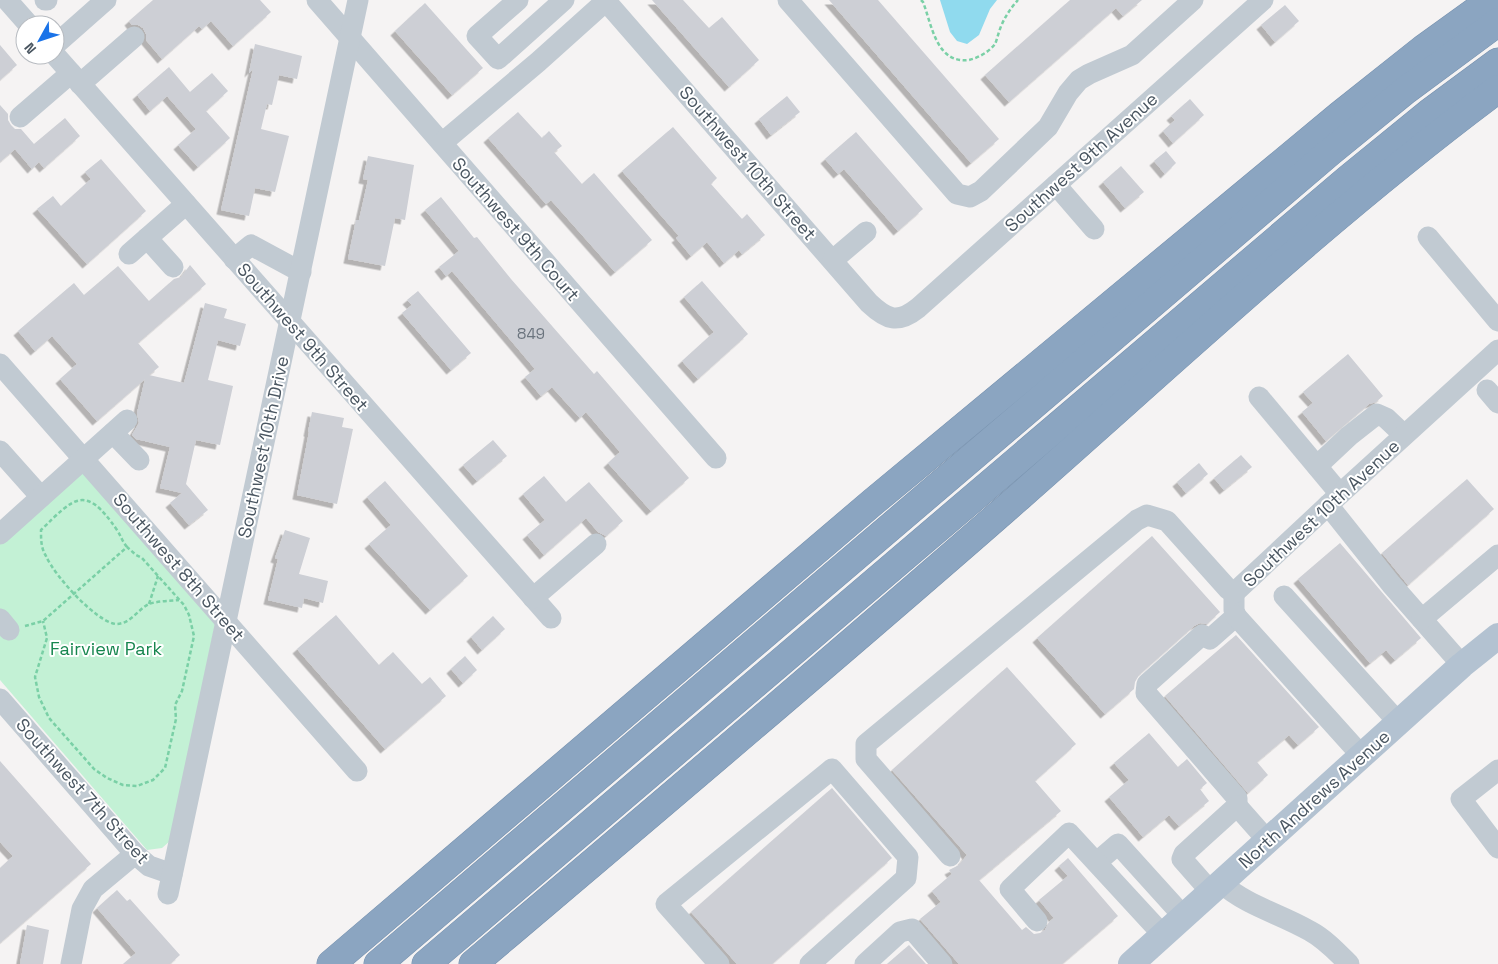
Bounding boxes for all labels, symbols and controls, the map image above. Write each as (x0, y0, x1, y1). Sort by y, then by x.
north arrow (15, 15, 65, 65)
text: N (20, 39, 40, 58)
street label: Southwest 10th Street (675, 81, 821, 245)
street label: Southwest 9th Avenue (1000, 87, 1162, 237)
street label: Southwest 9th Court (447, 152, 585, 306)
street label: Southwest 9th Street (232, 258, 374, 416)
house number: 849 (517, 324, 545, 343)
street label: Southwest 10th Drive (232, 354, 294, 540)
street label: Southwest 10th Avenue (1238, 434, 1404, 592)
street label: Southwest 8th Street (108, 488, 250, 646)
park label: Fairview Park (50, 637, 162, 660)
street label: Southwest 7th Street (11, 713, 155, 869)
street label: North Andrews Avenue (1233, 725, 1395, 873)

